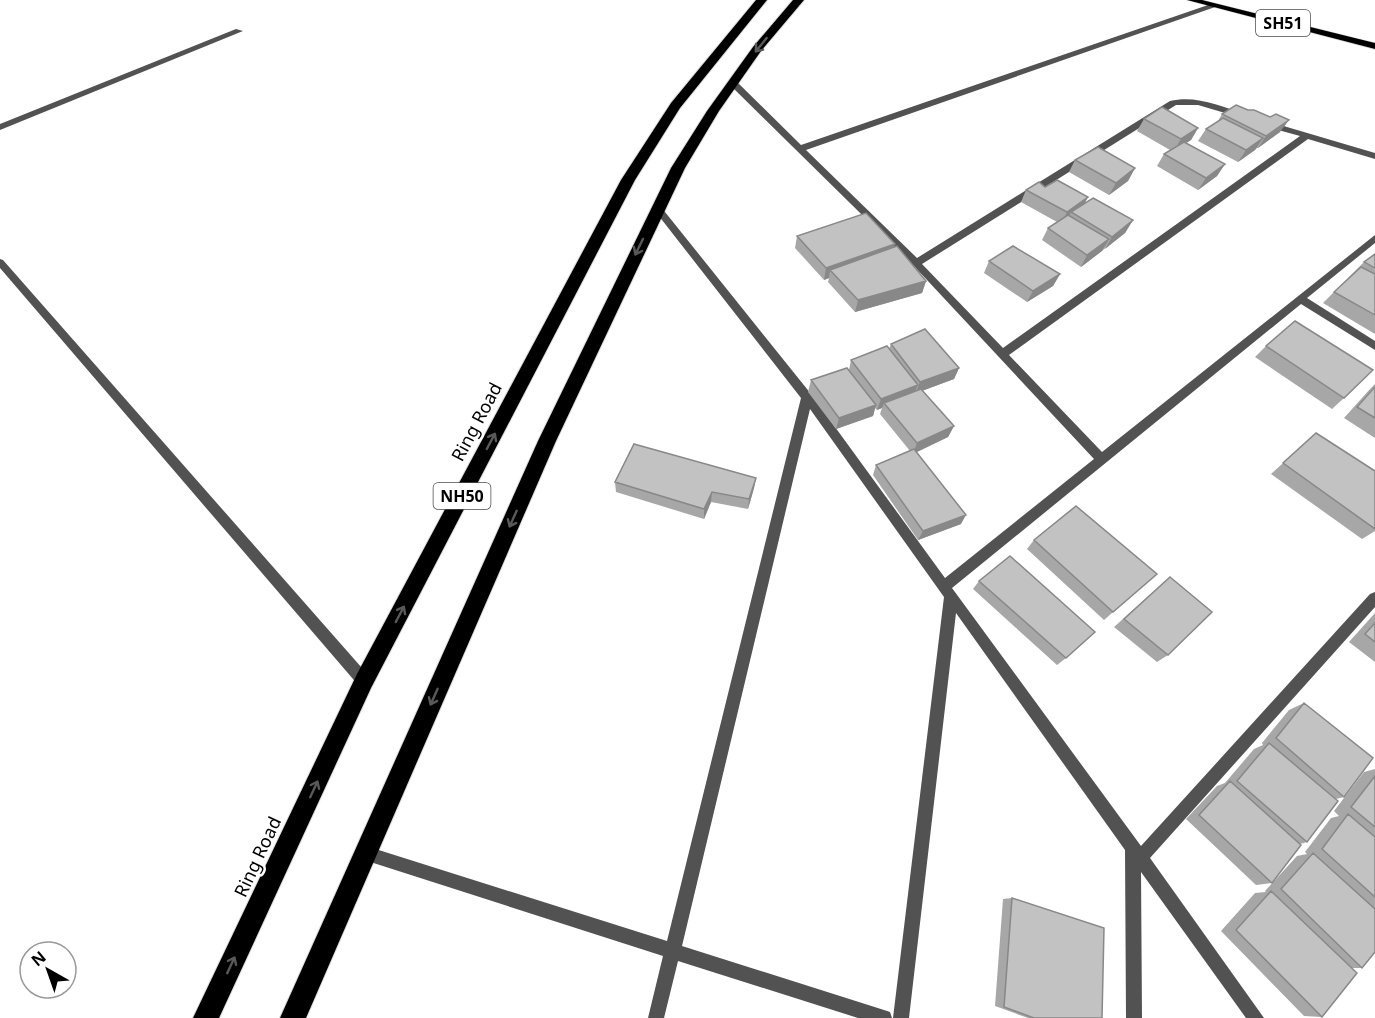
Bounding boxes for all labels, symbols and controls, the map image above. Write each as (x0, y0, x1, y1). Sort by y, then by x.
road number: SH51 (1256, 10, 1310, 36)
one-way arrow (755, 36, 768, 52)
one-way arrow (633, 237, 644, 255)
street label: Ring Road (445, 378, 507, 465)
one-way arrow (486, 433, 497, 451)
road number: NH50 (434, 483, 490, 509)
one-way arrow (506, 509, 518, 527)
one-way arrow (395, 605, 406, 623)
one-way arrow (428, 688, 439, 706)
one-way arrow (308, 780, 320, 798)
street label: Ring Road (228, 813, 286, 901)
north arrow (18, 940, 78, 1000)
text: N (26, 946, 50, 971)
one-way arrow (225, 957, 237, 975)

